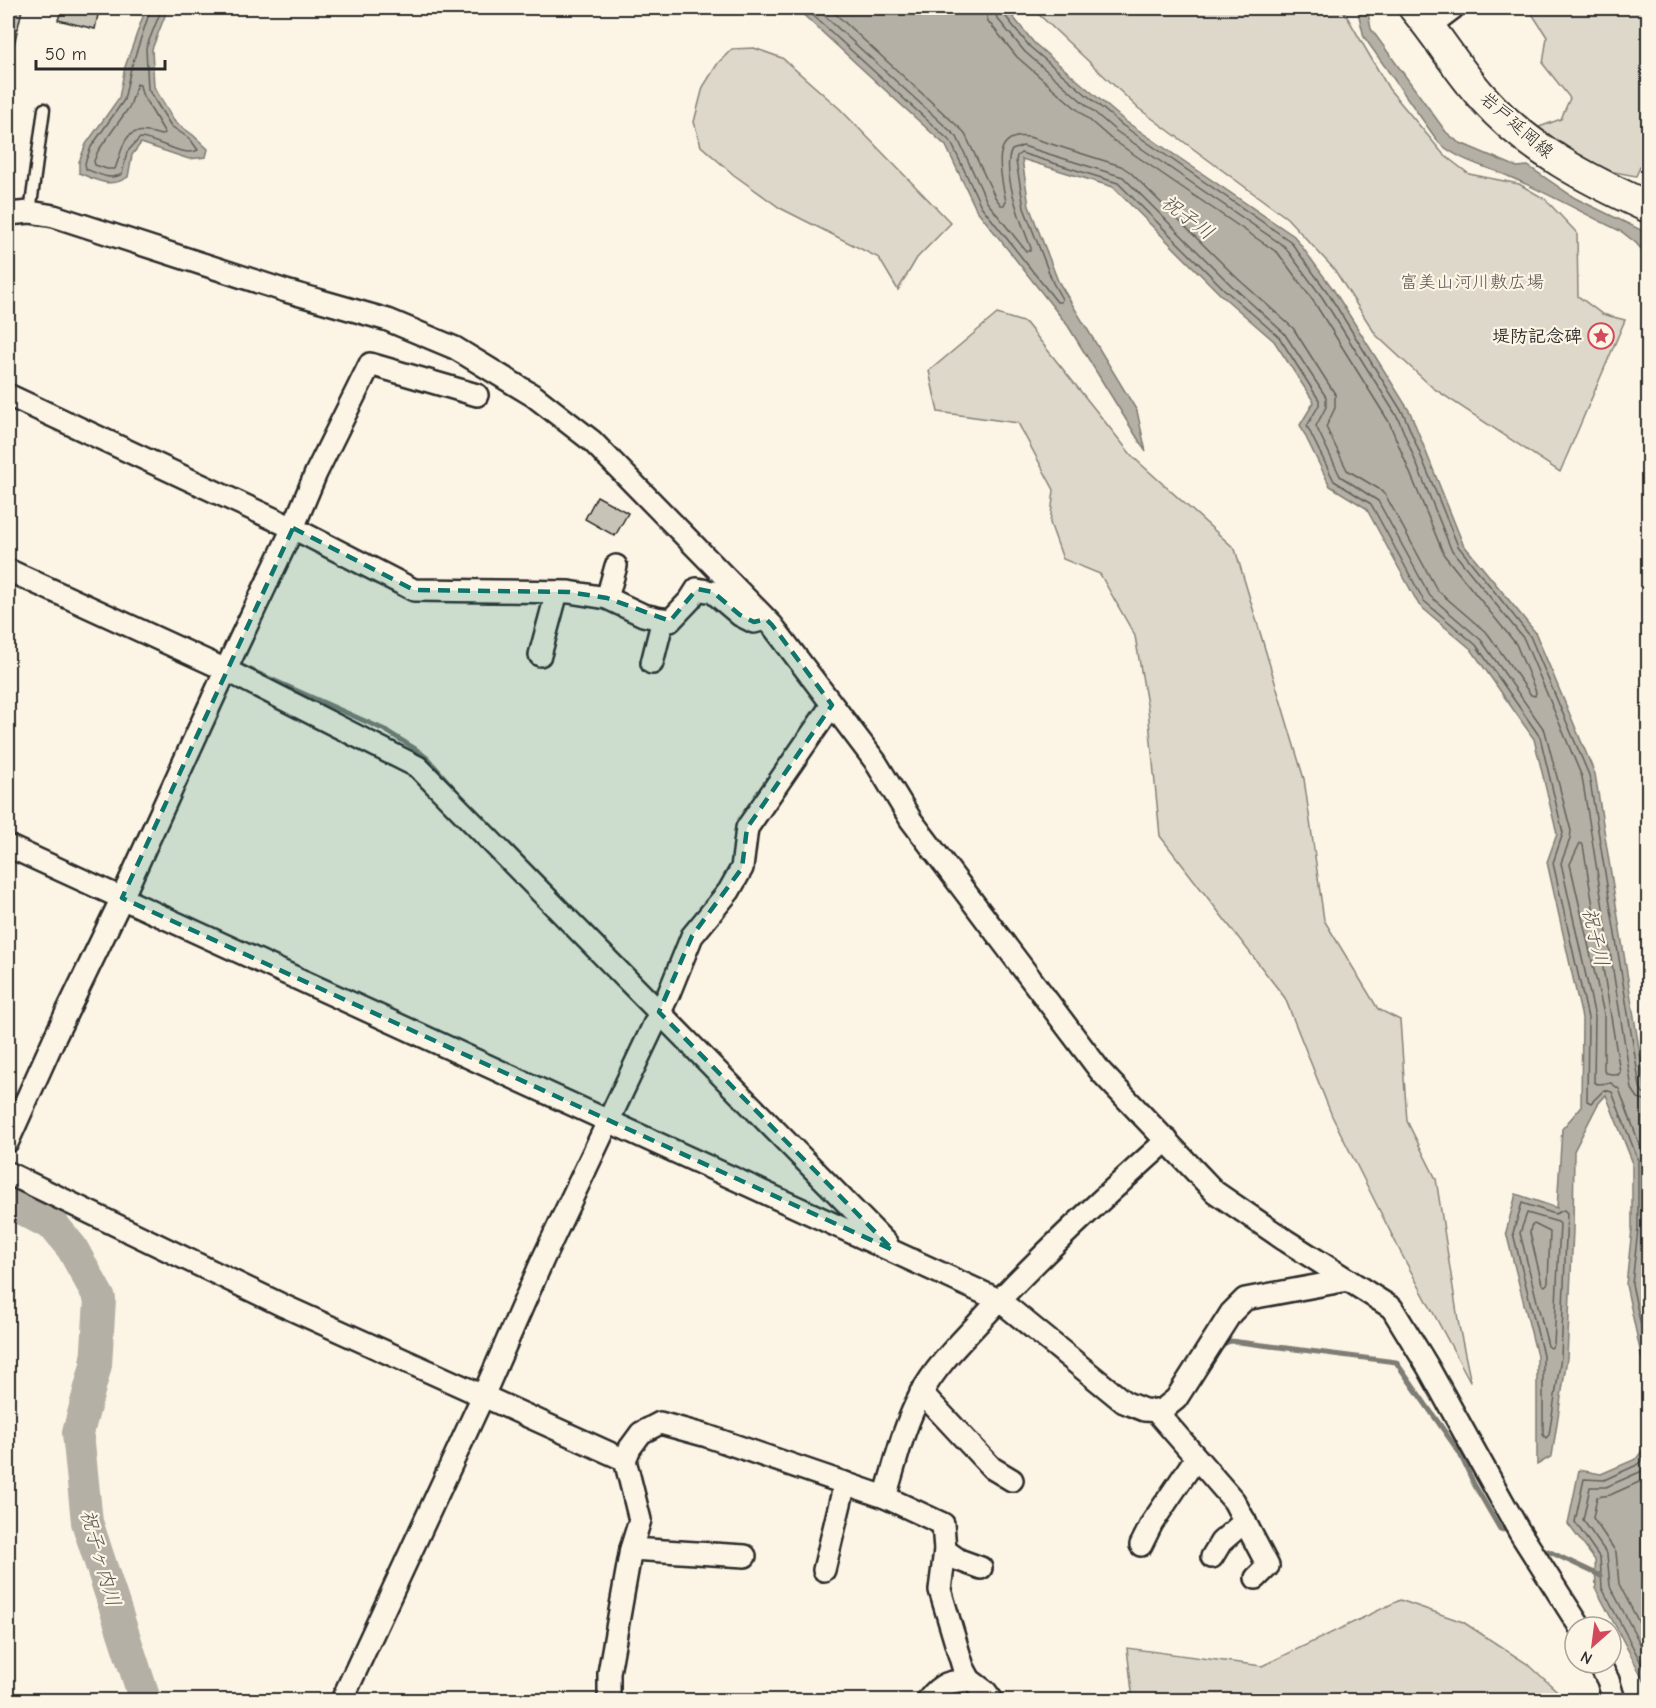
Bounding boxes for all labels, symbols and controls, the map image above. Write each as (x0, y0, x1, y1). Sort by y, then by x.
scale bar (36, 33, 165, 71)
text: 50 m (45, 44, 87, 65)
street label: 岩戸延岡線 (1476, 88, 1558, 163)
water label: 祝子川 (1157, 190, 1219, 245)
park label: 富美山河川敷広場 (1400, 272, 1544, 293)
place icon: 堤防記念碑 (1586, 321, 1616, 351)
place label: 堤防記念碑 (1492, 326, 1582, 347)
water label: 祝子川 (1578, 905, 1613, 969)
water label: 祝子ヶ内川 (76, 1507, 125, 1609)
north arrow (1563, 1615, 1623, 1675)
text: N (1578, 1647, 1595, 1668)

